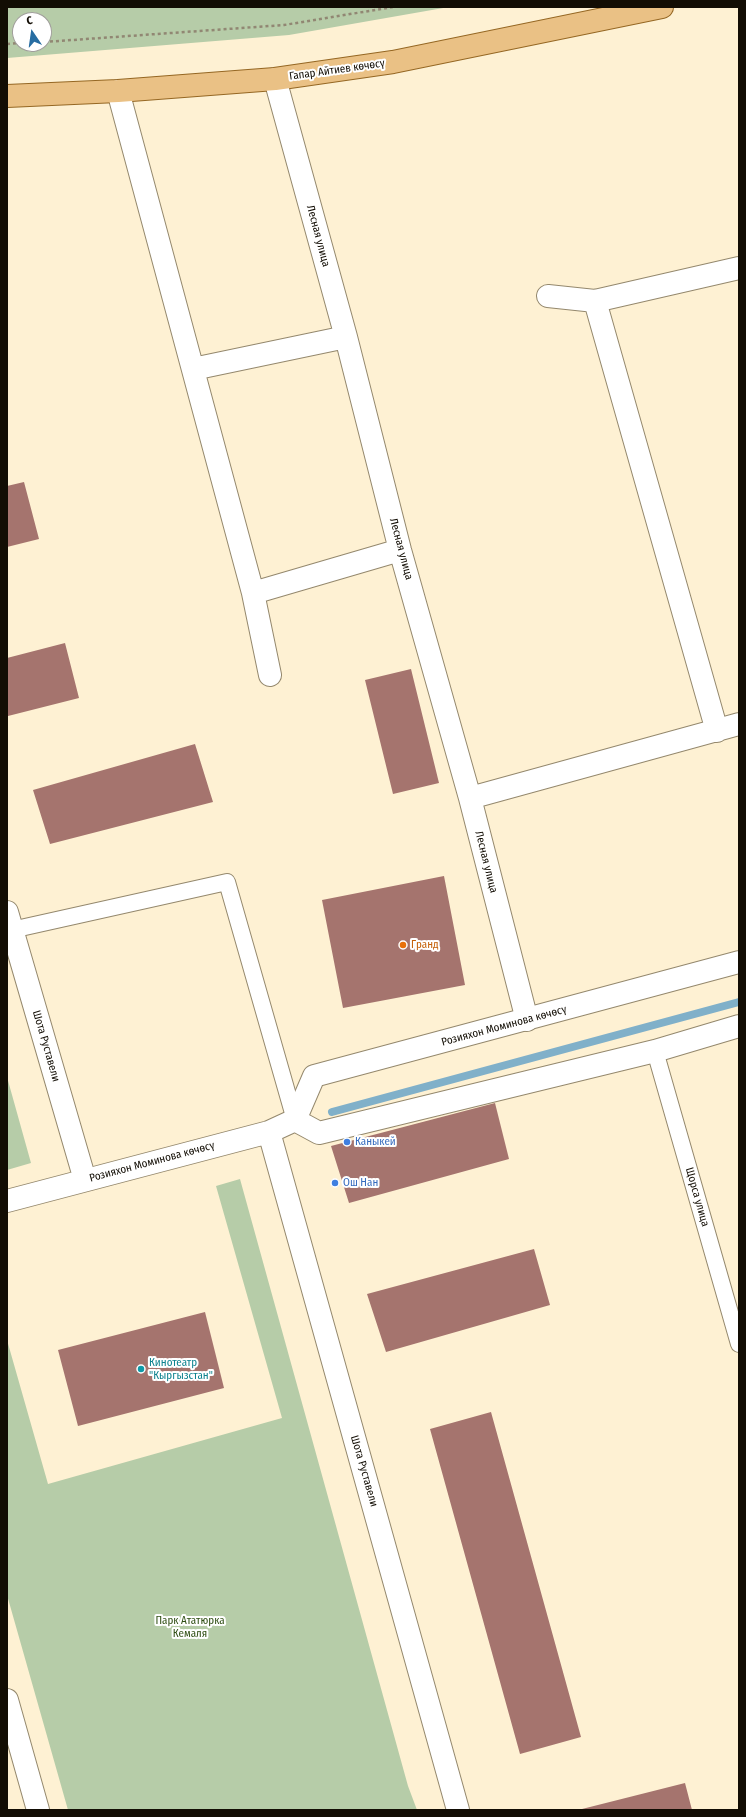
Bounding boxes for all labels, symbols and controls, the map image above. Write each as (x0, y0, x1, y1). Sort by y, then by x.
north arrow (12, 12, 52, 52)
text: С (25, 14, 34, 28)
street label: Гапар Айтиев көчөсү (288, 57, 386, 83)
street label: Лесная улица (303, 204, 333, 268)
street label: Лесная улица (386, 517, 416, 581)
street label: Лесная улица (472, 830, 500, 894)
place label: Гранд (411, 938, 439, 952)
marker: Гранд (398, 940, 408, 950)
street label: Розияхон Моминова көчөсү (440, 1003, 568, 1049)
street label: Шота Руставели (29, 1009, 63, 1083)
place label: Каныкей (355, 1135, 396, 1149)
marker: Каныкей (342, 1137, 352, 1147)
street label: Розияхон Моминова көчөсү (88, 1139, 216, 1185)
street label: Щорса улица (682, 1166, 712, 1228)
place label: Ош Нан (343, 1176, 378, 1190)
marker: Ош Нан (330, 1178, 340, 1188)
place label: Кинотеатр "Кыргызстан" (149, 1356, 213, 1382)
marker: Кинотеатр "Кыргызстан" (136, 1364, 146, 1374)
street label: Шота Руставели (347, 1434, 381, 1508)
park label: Парк Ататюрка Кемаля (155, 1614, 225, 1640)

